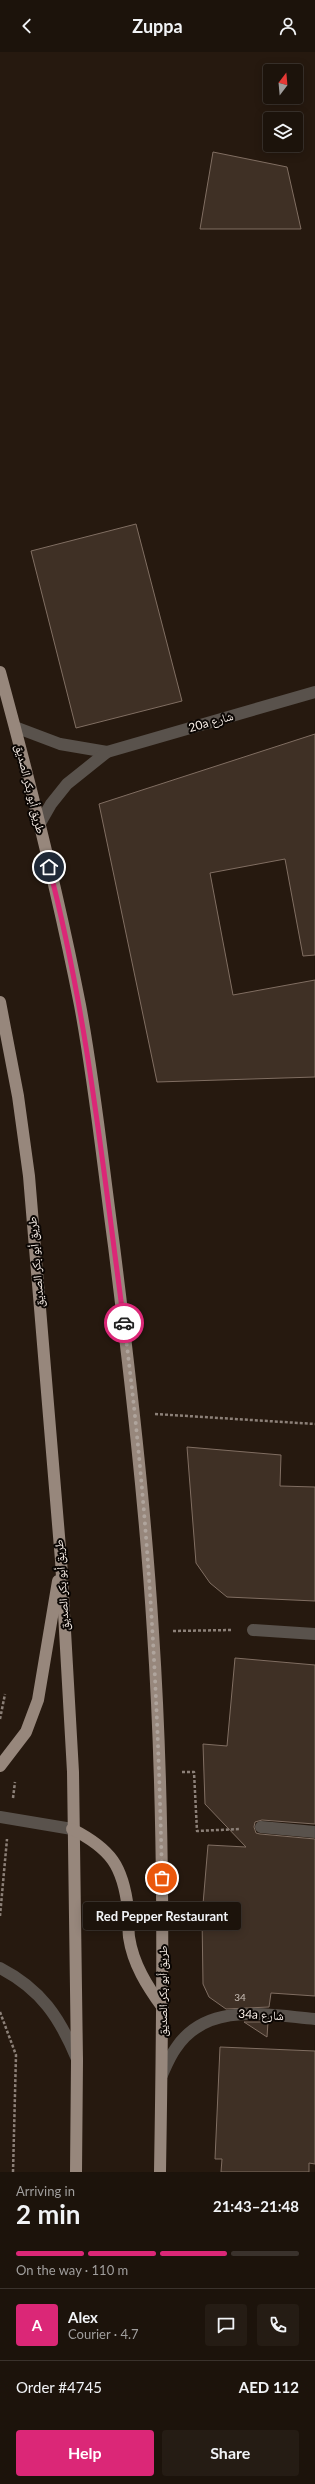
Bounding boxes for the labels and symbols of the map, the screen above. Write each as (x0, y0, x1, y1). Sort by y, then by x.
north arrow (263, 64, 303, 104)
street label: 20a شارع (187, 708, 235, 736)
street label: طريق أبو بكر الصديق (12, 743, 49, 835)
pin (32, 850, 66, 884)
street label: طريق أبو بكر الصديق (24, 1216, 47, 1308)
courier (104, 1303, 144, 1343)
street label: طريق أبو بكر الصديق (51, 1539, 73, 1631)
pin (145, 1861, 179, 1895)
callout: Red Pepper Restaurant (83, 1902, 241, 1930)
street label: طريق أبو بكر الصديق (155, 1945, 170, 2037)
house number: 34 (234, 1991, 246, 2003)
street label: 34a شارع (238, 2006, 284, 2024)

